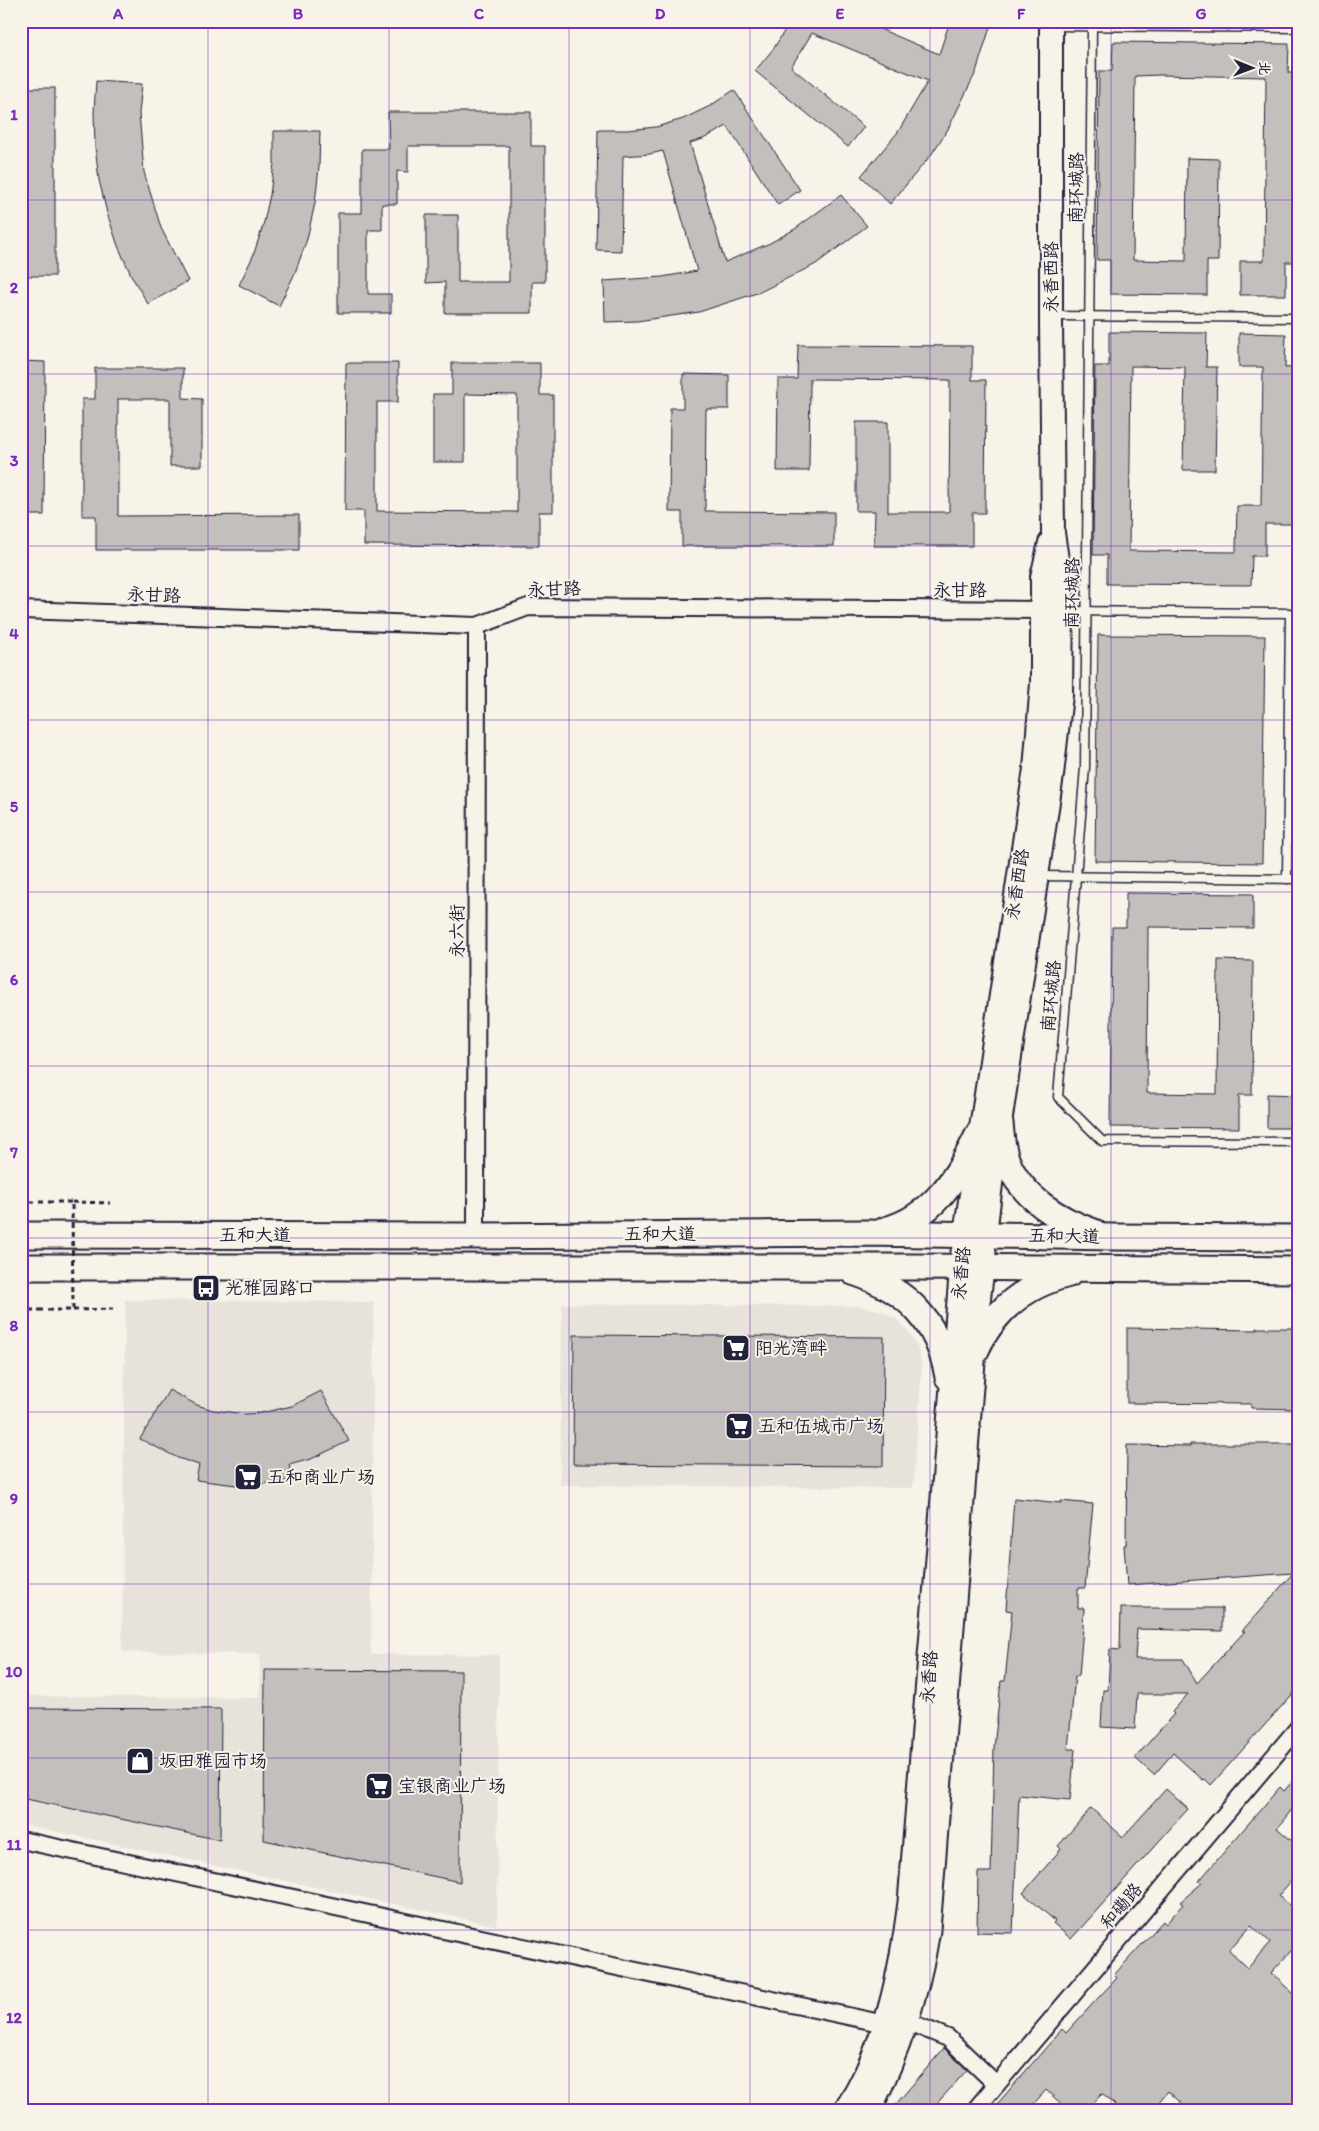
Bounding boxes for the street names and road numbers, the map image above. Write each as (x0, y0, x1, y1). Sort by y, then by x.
street label: 南环城路 (1064, 152, 1088, 224)
street label: 永香西路 (1040, 241, 1062, 313)
street label: 南环城路 (1060, 557, 1084, 629)
street label: 永甘路 (527, 577, 581, 601)
street label: 永甘路 (933, 579, 987, 601)
street label: 永甘路 (127, 583, 181, 607)
street label: 永香西路 (1001, 847, 1033, 921)
street label: 永六街 (446, 904, 468, 958)
street label: 南环城路 (1037, 959, 1065, 1033)
street label: 五和大道 (624, 1223, 696, 1245)
street label: 五和大道 (219, 1224, 291, 1246)
street label: 五和大道 (1028, 1224, 1100, 1248)
street label: 永香路 (947, 1245, 975, 1301)
street label: 永香路 (916, 1649, 942, 1705)
street label: 和磡路 (1095, 1878, 1147, 1934)

